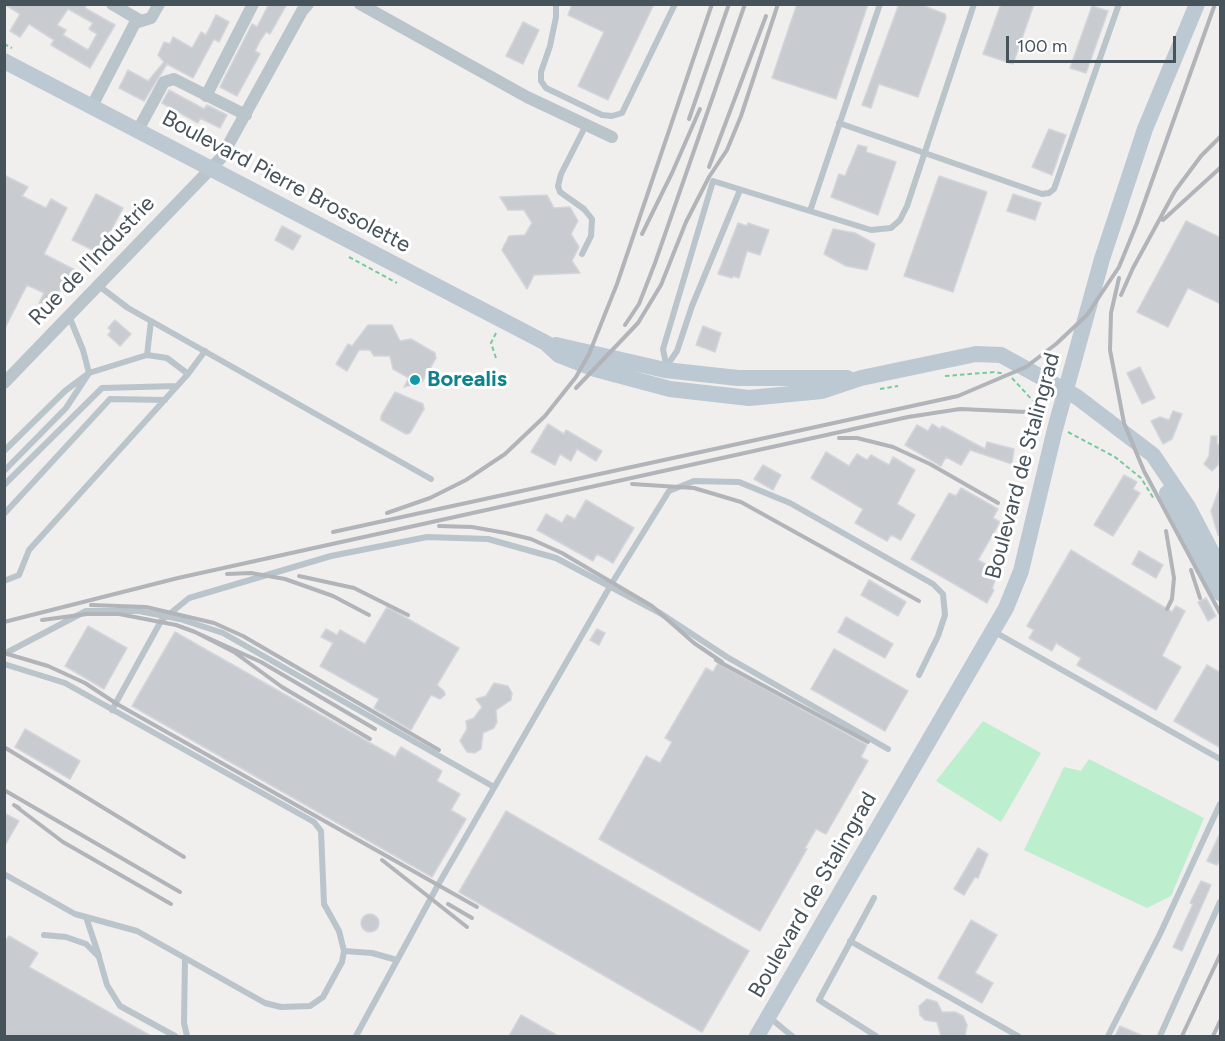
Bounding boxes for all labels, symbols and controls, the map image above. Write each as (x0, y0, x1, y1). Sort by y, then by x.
scale bar (1009, 24, 1178, 62)
text: 100 m (1017, 35, 1067, 57)
street label: Boulevard Pierre Brossolette (157, 105, 415, 259)
street label: Rue de l'Industrie (24, 191, 160, 331)
street label: Boulevard de Stalingrad (980, 350, 1066, 582)
place label: Borealis (427, 367, 507, 393)
marker: Borealis (408, 373, 422, 387)
street label: Boulevard de Stalingrad (743, 787, 883, 1003)

